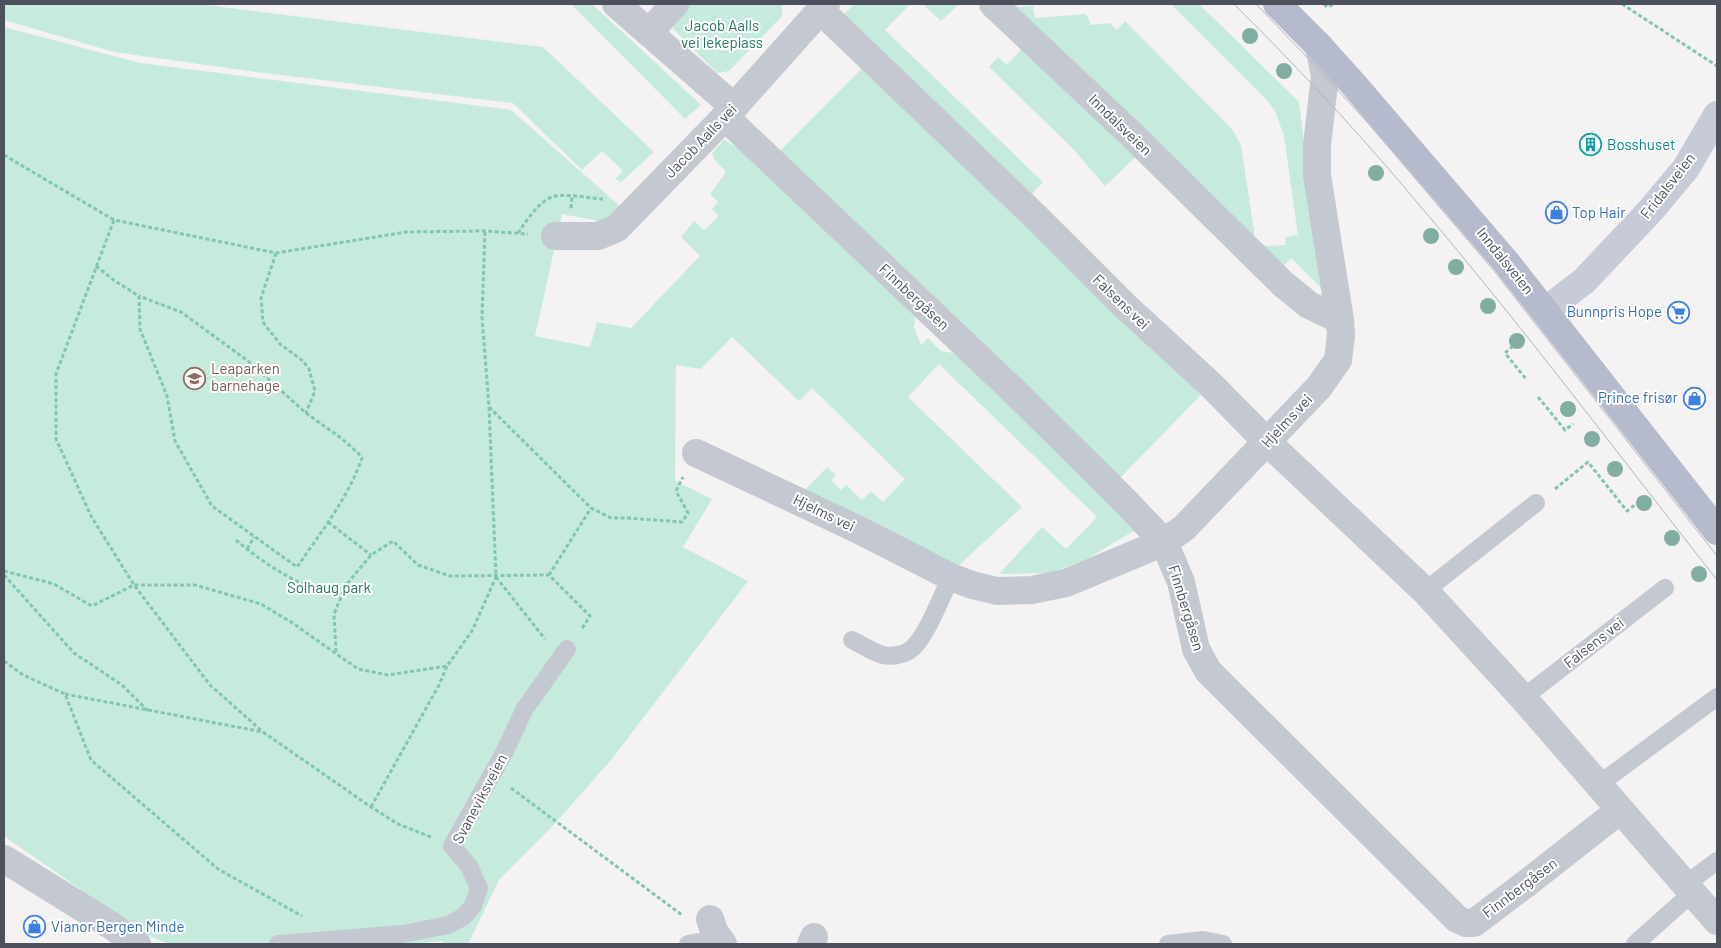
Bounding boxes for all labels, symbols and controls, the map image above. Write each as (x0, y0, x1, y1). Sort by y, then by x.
park label: Jacob Aalls vei lekeplass (681, 16, 763, 51)
street label: Inndalsveien (1085, 90, 1156, 159)
street label: Jacob Aalls vei (660, 100, 740, 181)
building icon: Bosshuset (1579, 133, 1603, 157)
place label: Bosshuset (1607, 135, 1675, 153)
street label: Fridalsveien (1636, 149, 1698, 222)
shop icon: Top Hair (1544, 201, 1568, 225)
place label: Top Hair (1572, 203, 1626, 221)
street label: Inndalsveien (1473, 223, 1538, 297)
street label: Finnbergåsen (876, 259, 953, 333)
street label: Falsens vei (1090, 270, 1154, 333)
supermarket icon: Bunnpris Hope (1666, 300, 1690, 324)
place label: Bunnpris Hope (1567, 302, 1662, 320)
place label: Leaparken barnehage (211, 359, 280, 394)
school or university icon: Leaparken barnehage (183, 366, 207, 390)
shop icon: Prince frisør (1682, 386, 1706, 410)
place label: Prince frisør (1598, 388, 1679, 406)
street label: Hjelms vei (1257, 390, 1315, 451)
street label: Hjelms vei (791, 489, 858, 535)
street label: Finnbergåsen (1165, 563, 1209, 653)
park label: Solhaug park (287, 578, 372, 596)
street label: Falsens vei (1560, 613, 1627, 671)
street label: Svaneviksveien (448, 751, 510, 847)
street label: Finnbergåsen (1479, 853, 1560, 921)
shop icon: Vianor Bergen Minde (23, 915, 47, 939)
place label: Vianor Bergen Minde (51, 917, 184, 935)

